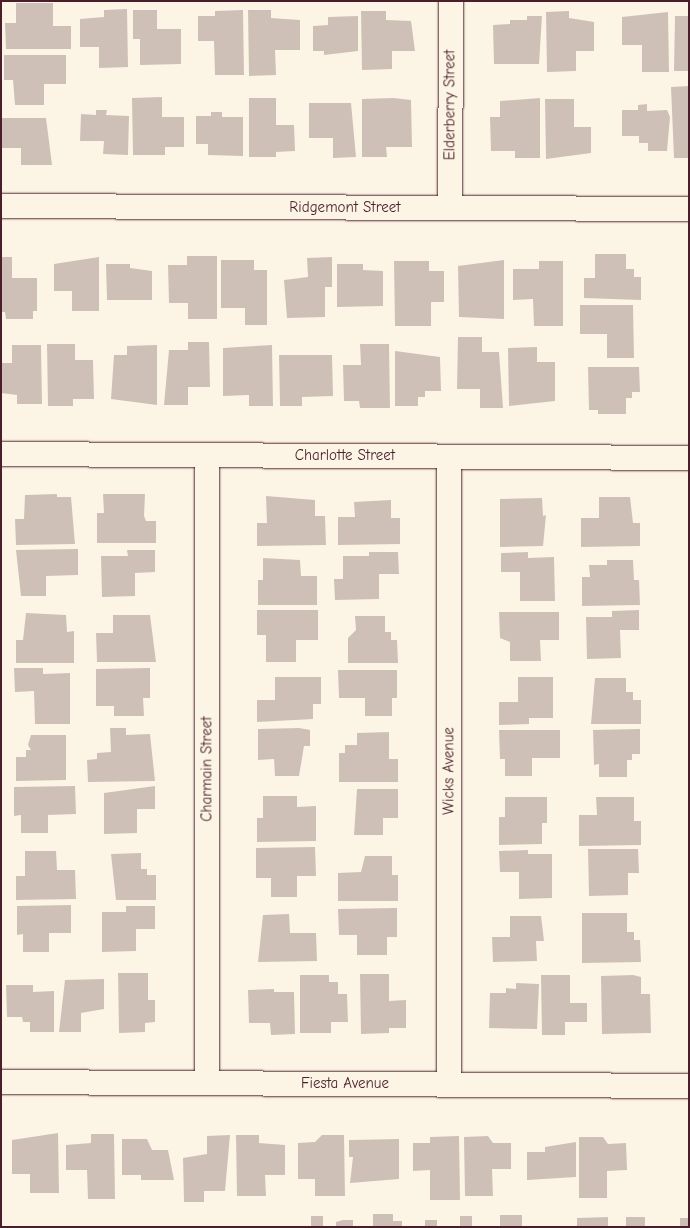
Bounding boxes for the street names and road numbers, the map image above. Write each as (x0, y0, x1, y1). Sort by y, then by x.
street label: Elderberry Street (441, 50, 459, 160)
street label: Ridgemont Street (289, 199, 401, 217)
street label: Charlotte Street (295, 447, 395, 465)
street label: Charmain Street (198, 716, 216, 822)
street label: Wicks Avenue (440, 727, 458, 815)
street label: Fiesta Avenue (301, 1075, 389, 1093)

